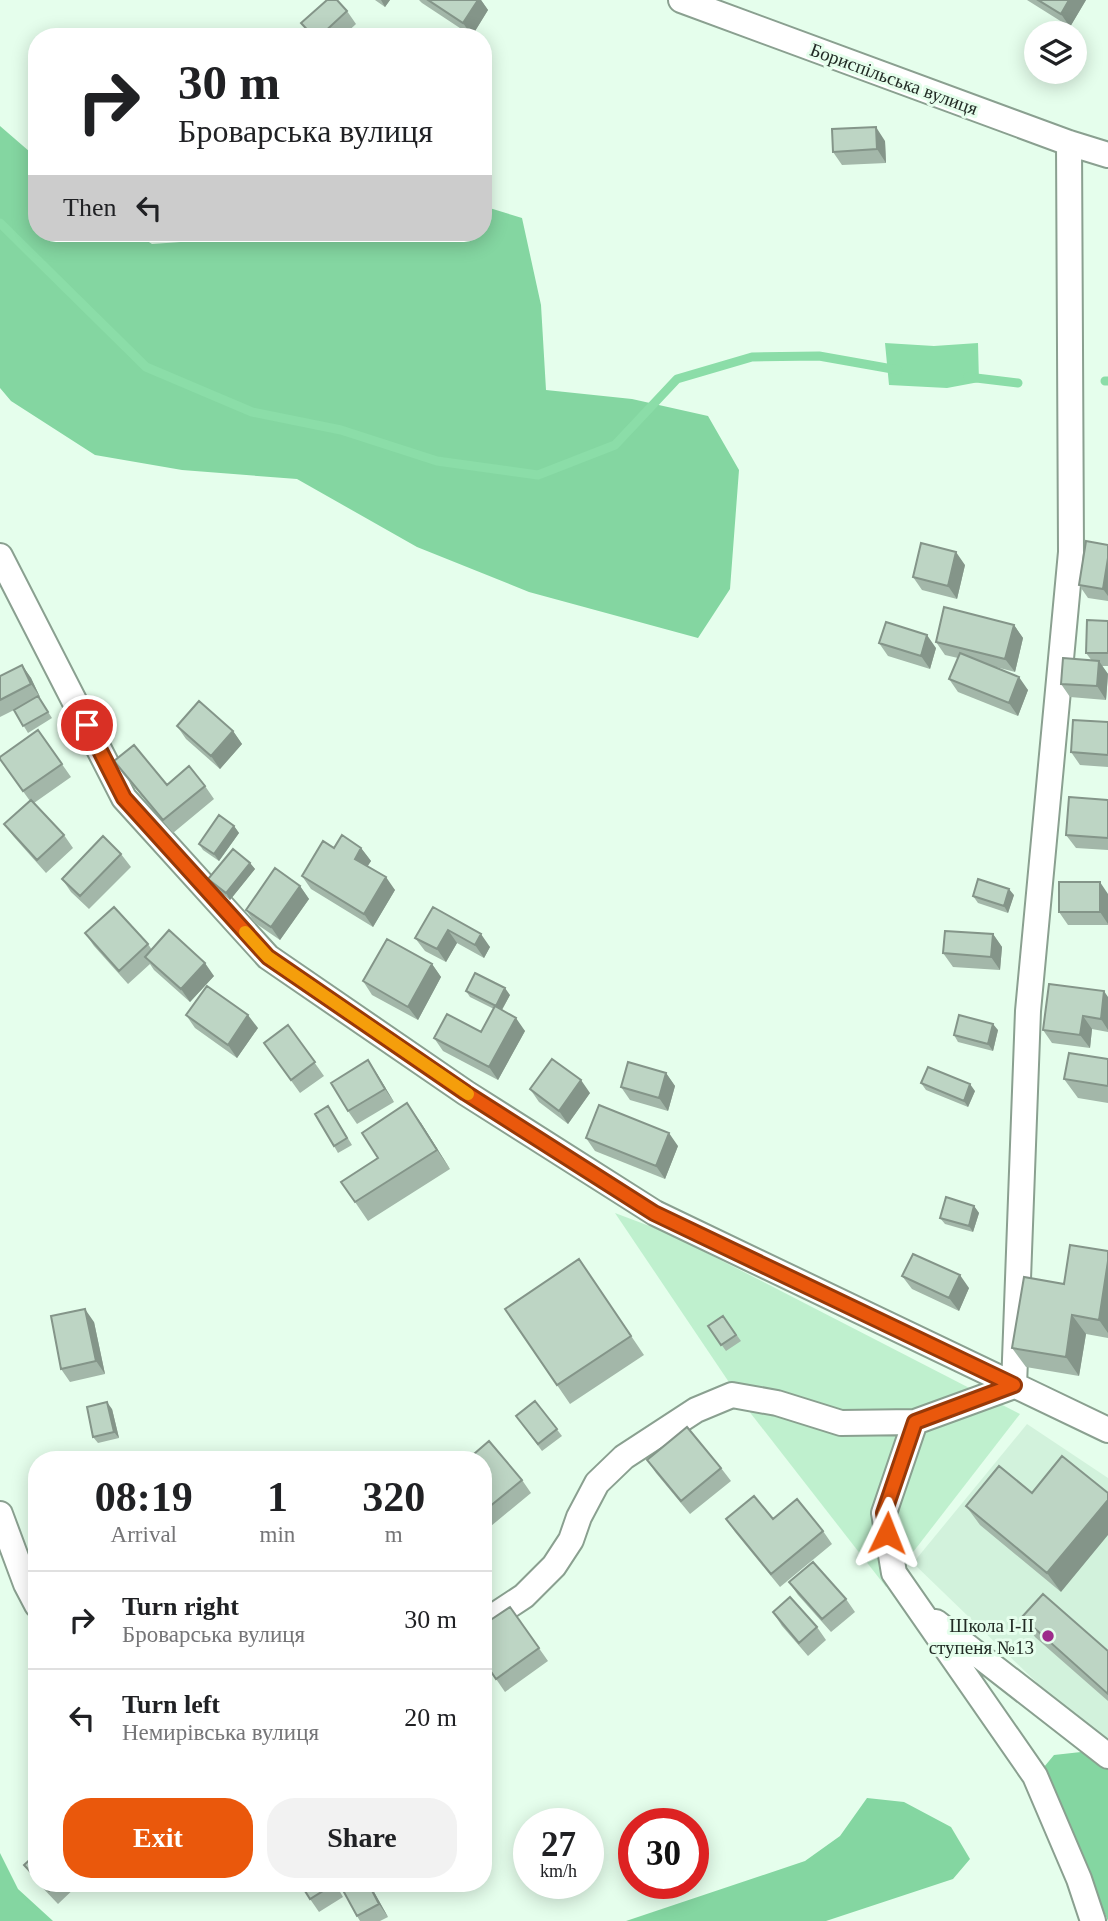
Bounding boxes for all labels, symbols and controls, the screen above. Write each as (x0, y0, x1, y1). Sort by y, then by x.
map controls (1024, 21, 1087, 84)
button: layers (1024, 21, 1087, 84)
street label: Бориспільська вулиця (807, 39, 981, 119)
text: 30 m (178, 55, 280, 110)
icon: right (63, 56, 154, 147)
text: Броварська вулиця (178, 113, 433, 149)
icon: left (130, 189, 168, 227)
text: Then (63, 193, 116, 222)
pin (57, 695, 117, 755)
icon: arrive (68, 706, 106, 744)
text: 08:19 (95, 1474, 193, 1520)
text: 1 (267, 1474, 288, 1520)
text: 320 (362, 1474, 425, 1520)
position arrow (850, 1496, 924, 1570)
text: Arrival (111, 1522, 177, 1547)
text: min (260, 1522, 295, 1547)
text: m (385, 1522, 403, 1547)
text: Turn right (122, 1592, 239, 1621)
icon: right (63, 1601, 101, 1639)
text: 30 m (404, 1605, 457, 1634)
place label: Школа I-II ступеня №13 (929, 1615, 1034, 1658)
text: Броварська вулиця (122, 1622, 305, 1647)
marker: Школа I-II ступеня №13 (1040, 1628, 1056, 1644)
text: Turn left (122, 1690, 220, 1719)
icon: left (63, 1699, 101, 1737)
text: 20 m (404, 1703, 457, 1732)
text: Немирівська вулиця (122, 1720, 319, 1745)
button: Exit (63, 1798, 253, 1878)
button: Share (267, 1798, 457, 1878)
speed limit sign: 30 (618, 1808, 709, 1899)
text: 27 (541, 1825, 576, 1864)
text: km/h (540, 1861, 577, 1881)

